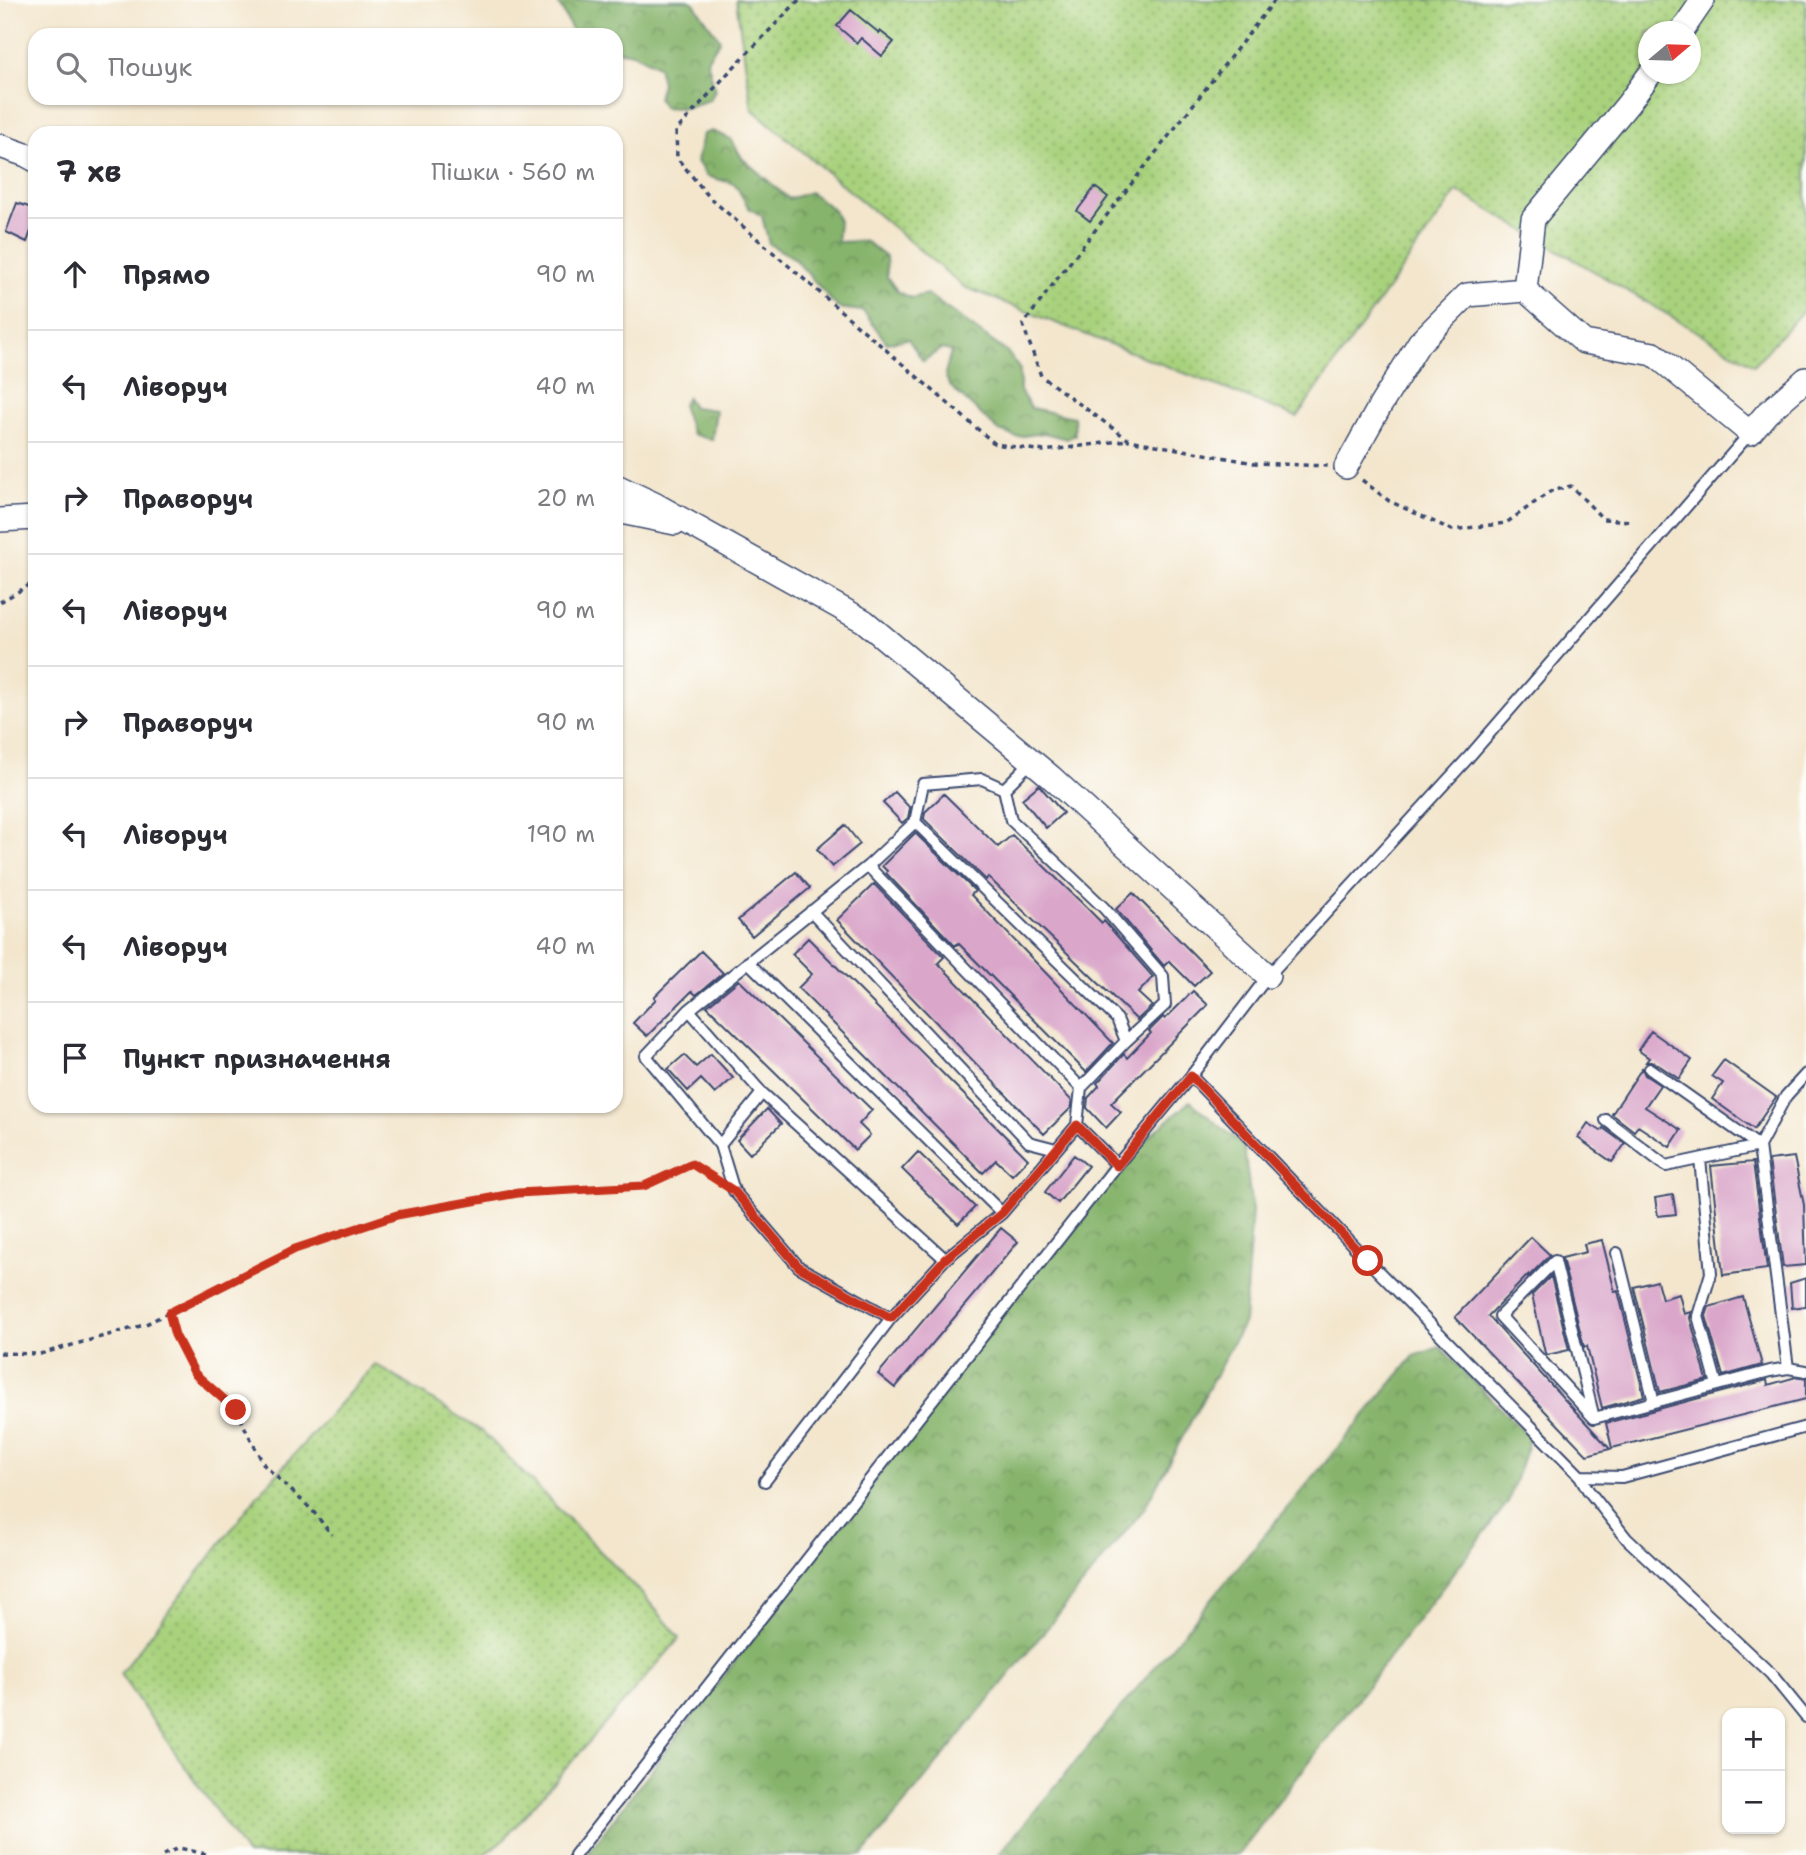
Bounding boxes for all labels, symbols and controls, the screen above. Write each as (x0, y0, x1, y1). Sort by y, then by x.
north arrow (1638, 21, 1701, 84)
search box (28, 28, 623, 105)
icon: search (52, 48, 90, 86)
text: Пошук (108, 49, 192, 84)
text: 7 хв (56, 151, 121, 192)
text: Пішки · 560 m (431, 157, 595, 187)
icon: ahead (56, 255, 94, 293)
text: Прямо (123, 257, 211, 292)
text: 90 m (535, 259, 595, 289)
icon: left (56, 367, 94, 405)
text: Ліворуч (123, 369, 228, 404)
text: 40 m (535, 371, 595, 401)
icon: right (56, 479, 94, 517)
text: Праворуч (123, 481, 253, 516)
text: 20 m (536, 483, 595, 513)
icon: left (56, 591, 94, 629)
text: Ліворуч (123, 593, 228, 628)
text: 90 m (535, 595, 595, 625)
icon: right (56, 703, 94, 741)
text: Праворуч (123, 705, 253, 740)
text: 90 m (535, 707, 595, 737)
icon: left (56, 815, 94, 853)
text: Ліворуч (123, 817, 228, 852)
text: 190 m (527, 819, 595, 849)
icon: left (56, 927, 94, 965)
text: Ліворуч (123, 929, 228, 964)
text: 40 m (535, 931, 595, 961)
icon: arrive (56, 1039, 94, 1077)
text: Пункт призначення (123, 1041, 391, 1076)
route start (1352, 1245, 1383, 1276)
route end (220, 1394, 251, 1425)
map controls (1722, 1708, 1785, 1834)
button: + (1722, 1708, 1785, 1771)
button: − (1722, 1771, 1785, 1834)

